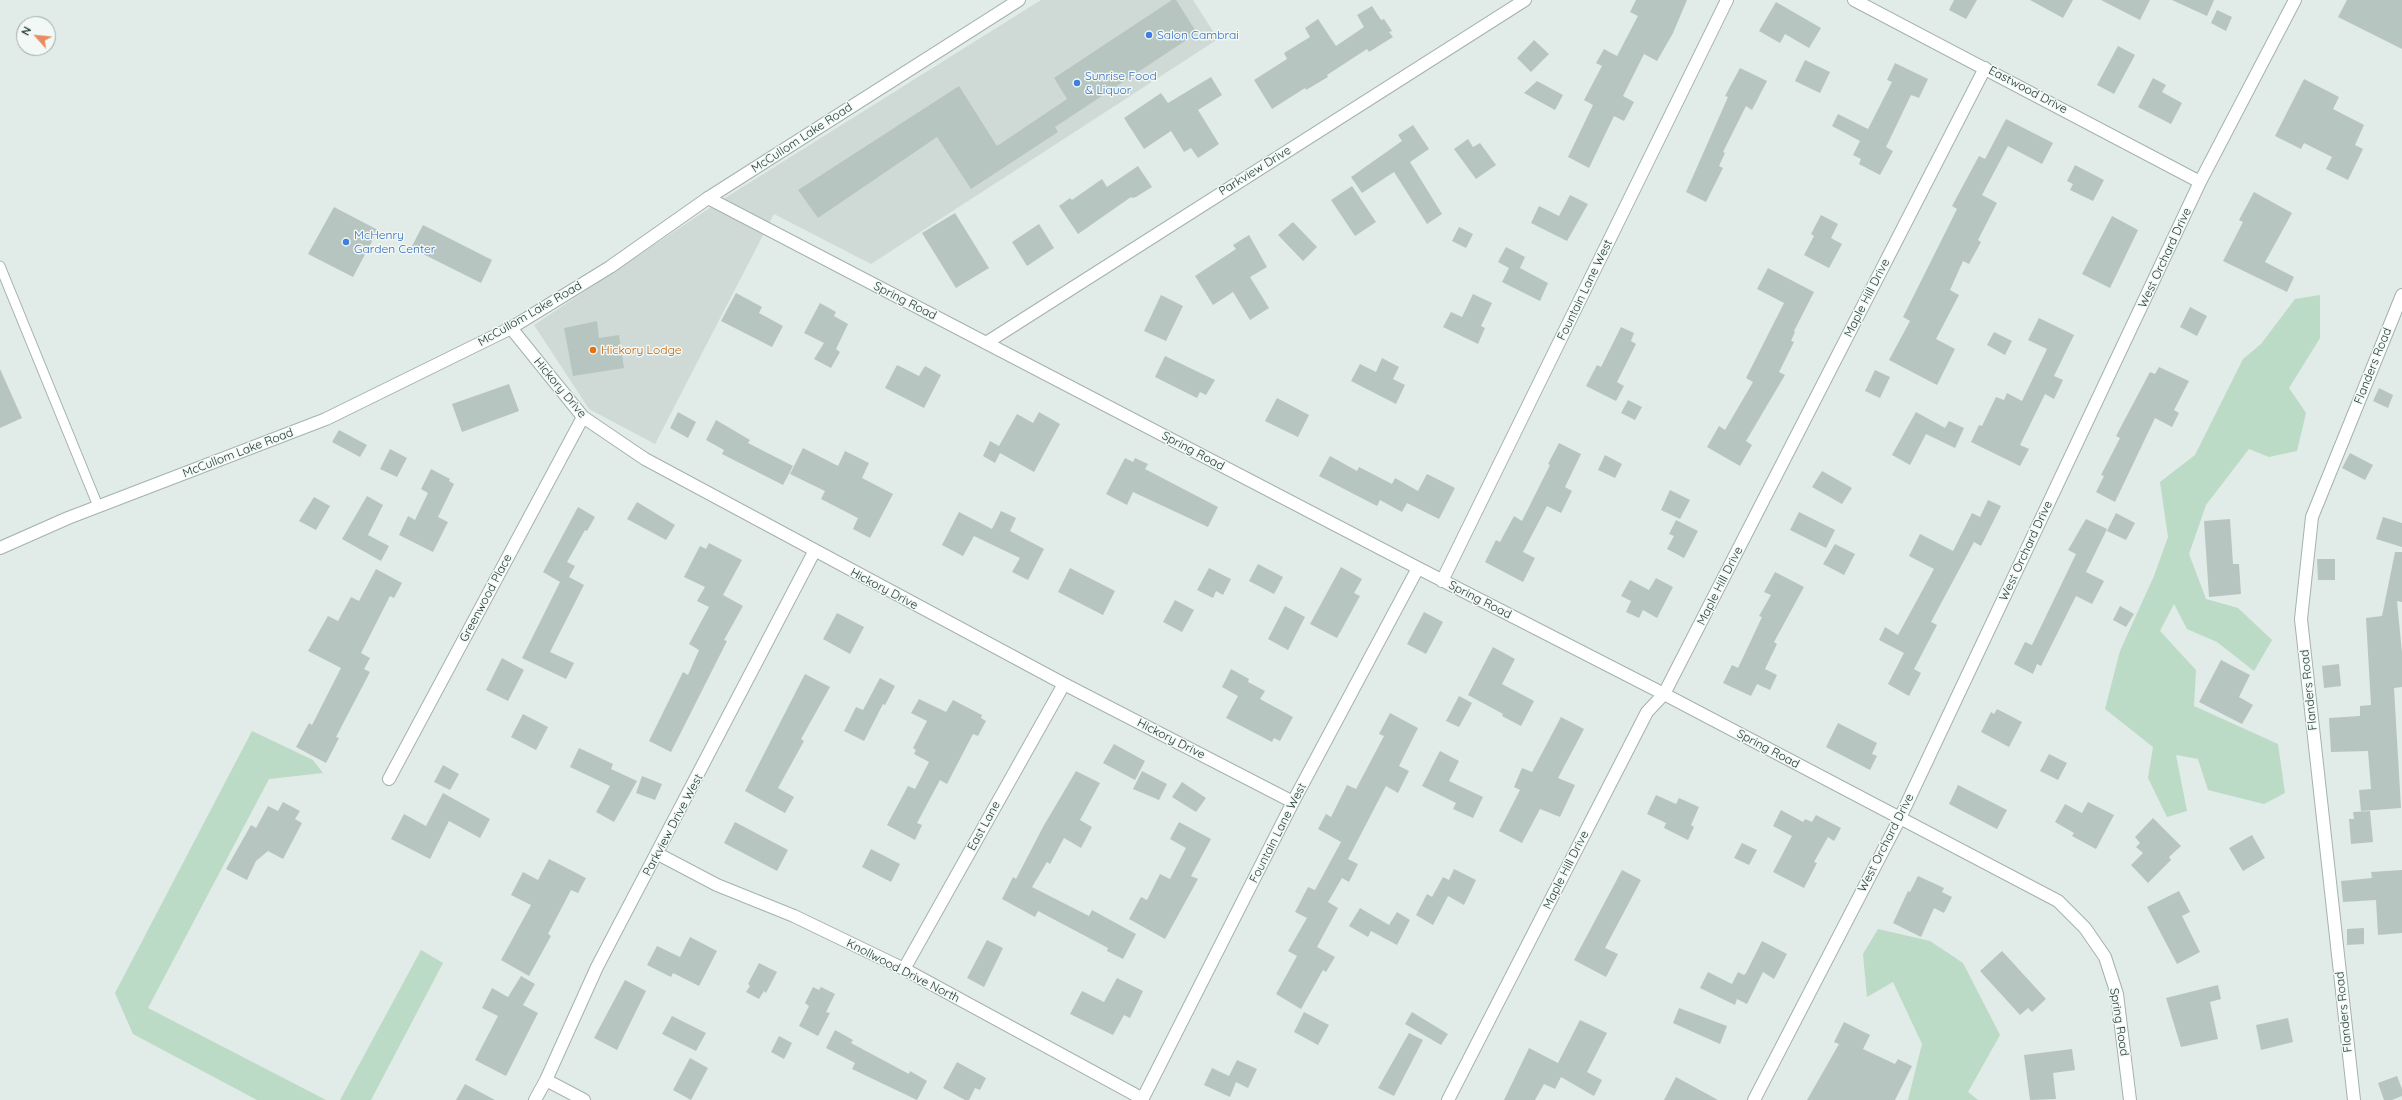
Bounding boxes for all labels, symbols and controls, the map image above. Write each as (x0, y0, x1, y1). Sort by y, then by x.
north arrow (16, 16, 56, 56)
text: N (18, 24, 34, 38)
place label: Salon Cambrai (1157, 28, 1239, 42)
marker: Salon Cambrai (1144, 30, 1154, 40)
street label: Eastwood Drive (1986, 63, 2070, 117)
place label: Sunrise Food & Liquor (1085, 69, 1157, 97)
marker: Sunrise Food & Liquor (1072, 78, 1082, 88)
street label: McCullom Lake Road (749, 100, 855, 176)
street label: Parkview Drive (1216, 143, 1294, 199)
street label: West Orchard Drive (2135, 206, 2195, 310)
place label: McHenry Garden Center (354, 228, 435, 256)
marker: McHenry Garden Center (341, 237, 351, 247)
street label: Fountain Lane West (1554, 237, 1616, 343)
street label: Maple Hill Drive (1841, 256, 1893, 340)
street label: McCullom Lake Road (476, 278, 584, 350)
street label: Spring Road (871, 279, 939, 323)
street label: Flanders Road (2351, 326, 2395, 406)
place label: Hickory Lodge (601, 343, 681, 357)
marker: Hickory Lodge (588, 345, 598, 355)
street label: Hickory Drive (531, 355, 589, 421)
street label: McCullom Lake Road (181, 425, 295, 481)
street label: Spring Road (1159, 429, 1227, 473)
street label: West Orchard Drive (1996, 499, 2056, 603)
street label: Maple Hill Drive (1694, 544, 1746, 628)
street label: Greenwood Place (457, 552, 515, 644)
street label: Hickory Drive (848, 565, 920, 613)
street label: Spring Road (1446, 578, 1514, 622)
street label: Flanders Road (2298, 649, 2320, 731)
street label: Hickory Drive (1135, 716, 1207, 762)
street label: Spring Road (1734, 727, 1802, 771)
street label: Parkview Drive West (640, 772, 706, 878)
street label: Fountain Lane West (1247, 781, 1309, 885)
street label: West Orchard Drive (1855, 791, 1917, 895)
street label: East Lane (965, 799, 1003, 853)
street label: Maple Hill Drive (1540, 828, 1592, 912)
street label: Knollwood Drive North (844, 936, 962, 1006)
street label: Flanders Road (2333, 971, 2355, 1053)
street label: Spring Road (2107, 987, 2131, 1057)

